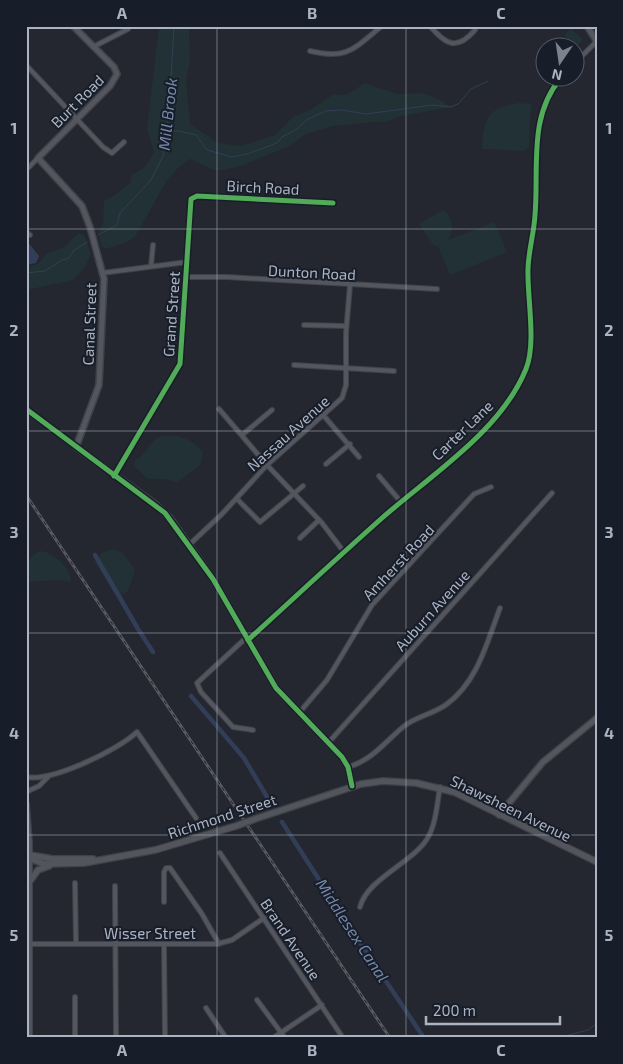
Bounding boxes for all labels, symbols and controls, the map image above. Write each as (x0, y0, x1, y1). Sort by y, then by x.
text: A (117, 3, 128, 22)
text: B (307, 3, 317, 22)
text: C (496, 3, 506, 22)
north arrow (536, 38, 586, 88)
text: N (550, 66, 564, 85)
street label: Burt Road (47, 71, 107, 131)
water label: Mill Brook (154, 77, 180, 151)
text: 1 (11, 118, 17, 137)
text: 1 (606, 118, 612, 137)
street label: Birch Road (226, 176, 300, 198)
street label: Dunton Road (268, 261, 356, 283)
street label: Grand Street (159, 270, 183, 358)
street label: Canal Street (79, 282, 99, 366)
text: 2 (9, 320, 19, 339)
text: 2 (604, 320, 614, 339)
street label: Nassau Avenue (243, 391, 333, 475)
street label: Carter Lane (428, 396, 496, 464)
street label: Amherst Road (359, 521, 437, 603)
text: 3 (9, 522, 19, 541)
text: 3 (604, 522, 614, 541)
street label: Auburn Avenue (391, 566, 473, 654)
text: 4 (9, 723, 19, 742)
text: 4 (604, 723, 614, 742)
street label: Shawsheen Avenue (448, 771, 574, 845)
street label: Richmond Street (165, 790, 279, 842)
water label: Middlesex Canal (312, 875, 394, 985)
street label: Brand Avenue (257, 895, 325, 983)
street label: Wisser Street (104, 924, 196, 942)
text: 5 (10, 925, 19, 944)
text: 5 (605, 925, 614, 944)
scale bar (426, 994, 559, 1026)
text: 200 m (433, 1001, 476, 1019)
text: A (117, 1040, 128, 1059)
text: B (307, 1040, 317, 1059)
text: C (496, 1040, 506, 1059)

